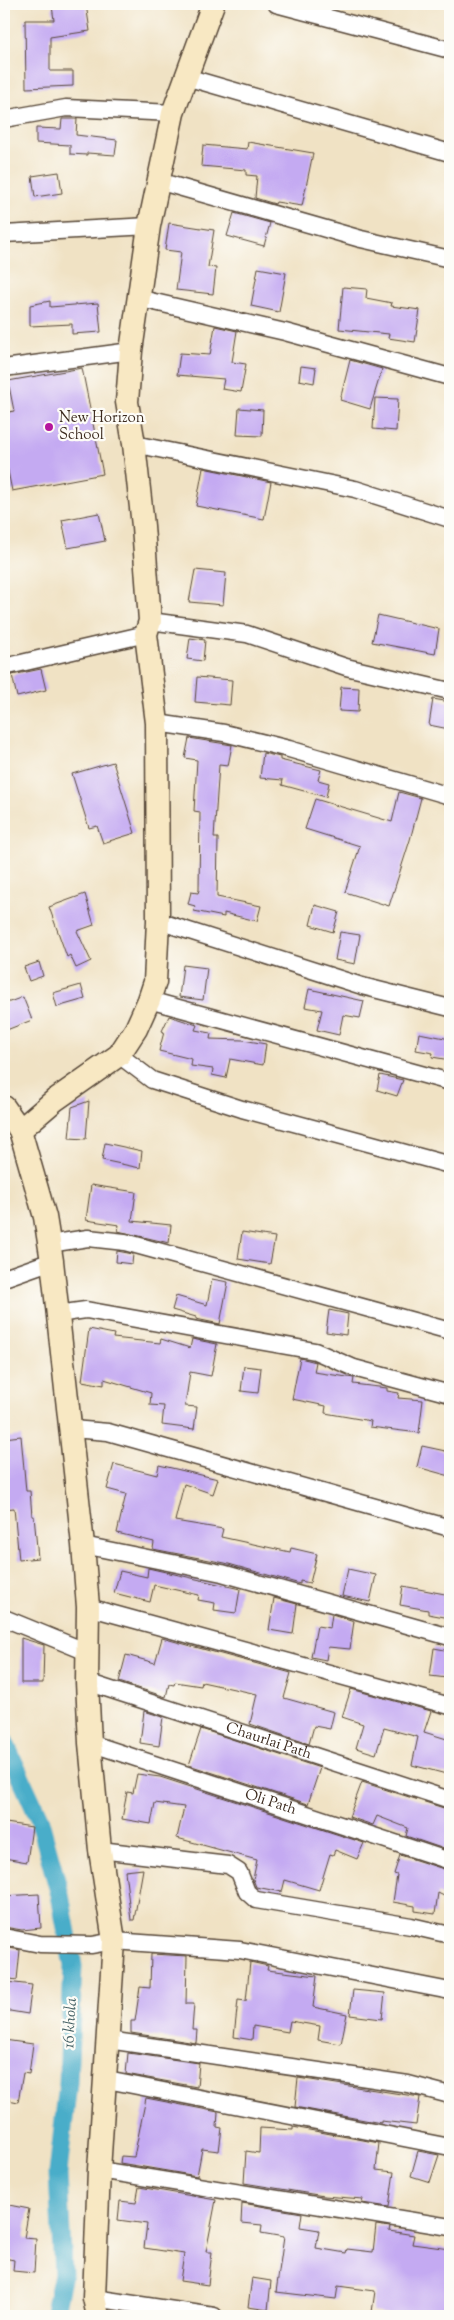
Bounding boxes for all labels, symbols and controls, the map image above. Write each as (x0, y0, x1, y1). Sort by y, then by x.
place label: New Horizon School (59, 408, 145, 446)
marker: New Horizon School (43, 421, 55, 433)
street label: Chaurlai Path (223, 1717, 315, 1765)
street label: Oli Path (242, 1784, 299, 1821)
water label: 16 khola (58, 1997, 84, 2049)

